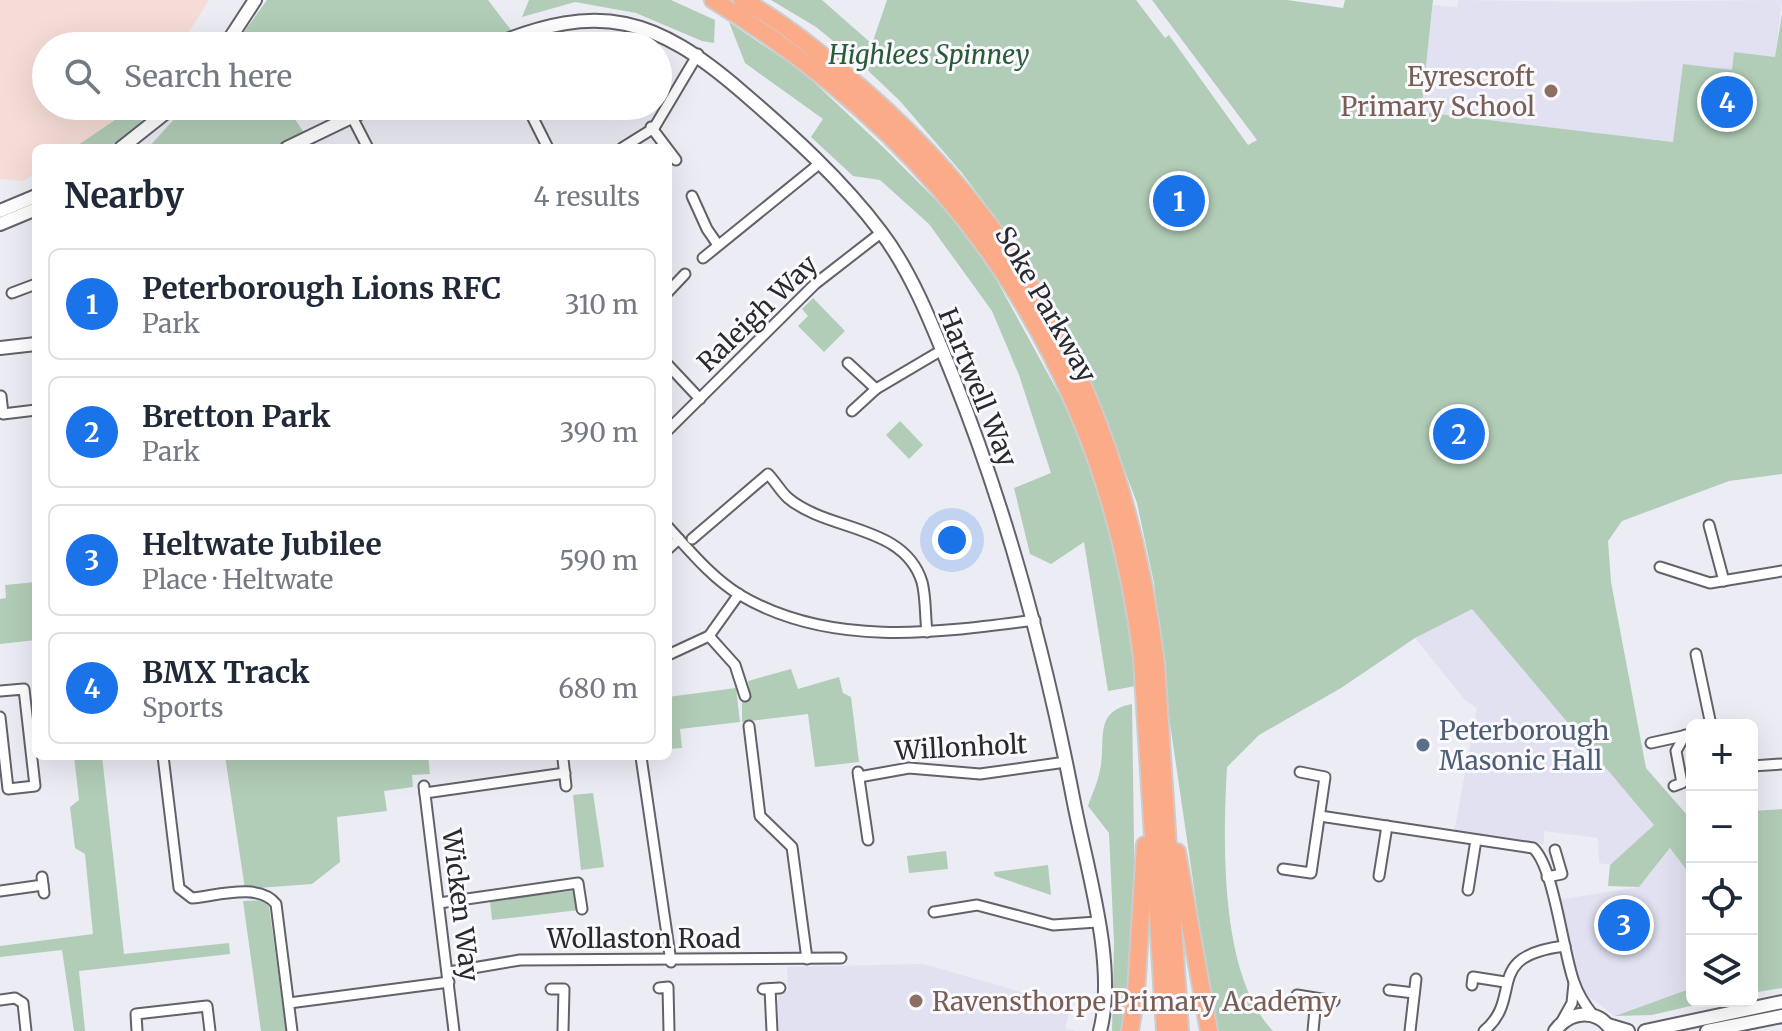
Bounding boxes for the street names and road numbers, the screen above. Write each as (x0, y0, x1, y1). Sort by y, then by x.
street label: Soke Parkway (988, 220, 1104, 389)
street label: Raleigh Way (690, 247, 825, 378)
street label: Hartwell Way (931, 303, 1025, 472)
street label: Willonholt (893, 727, 1028, 767)
street label: Wicken Way (435, 826, 487, 984)
street label: Wollaston Road (546, 922, 741, 955)

